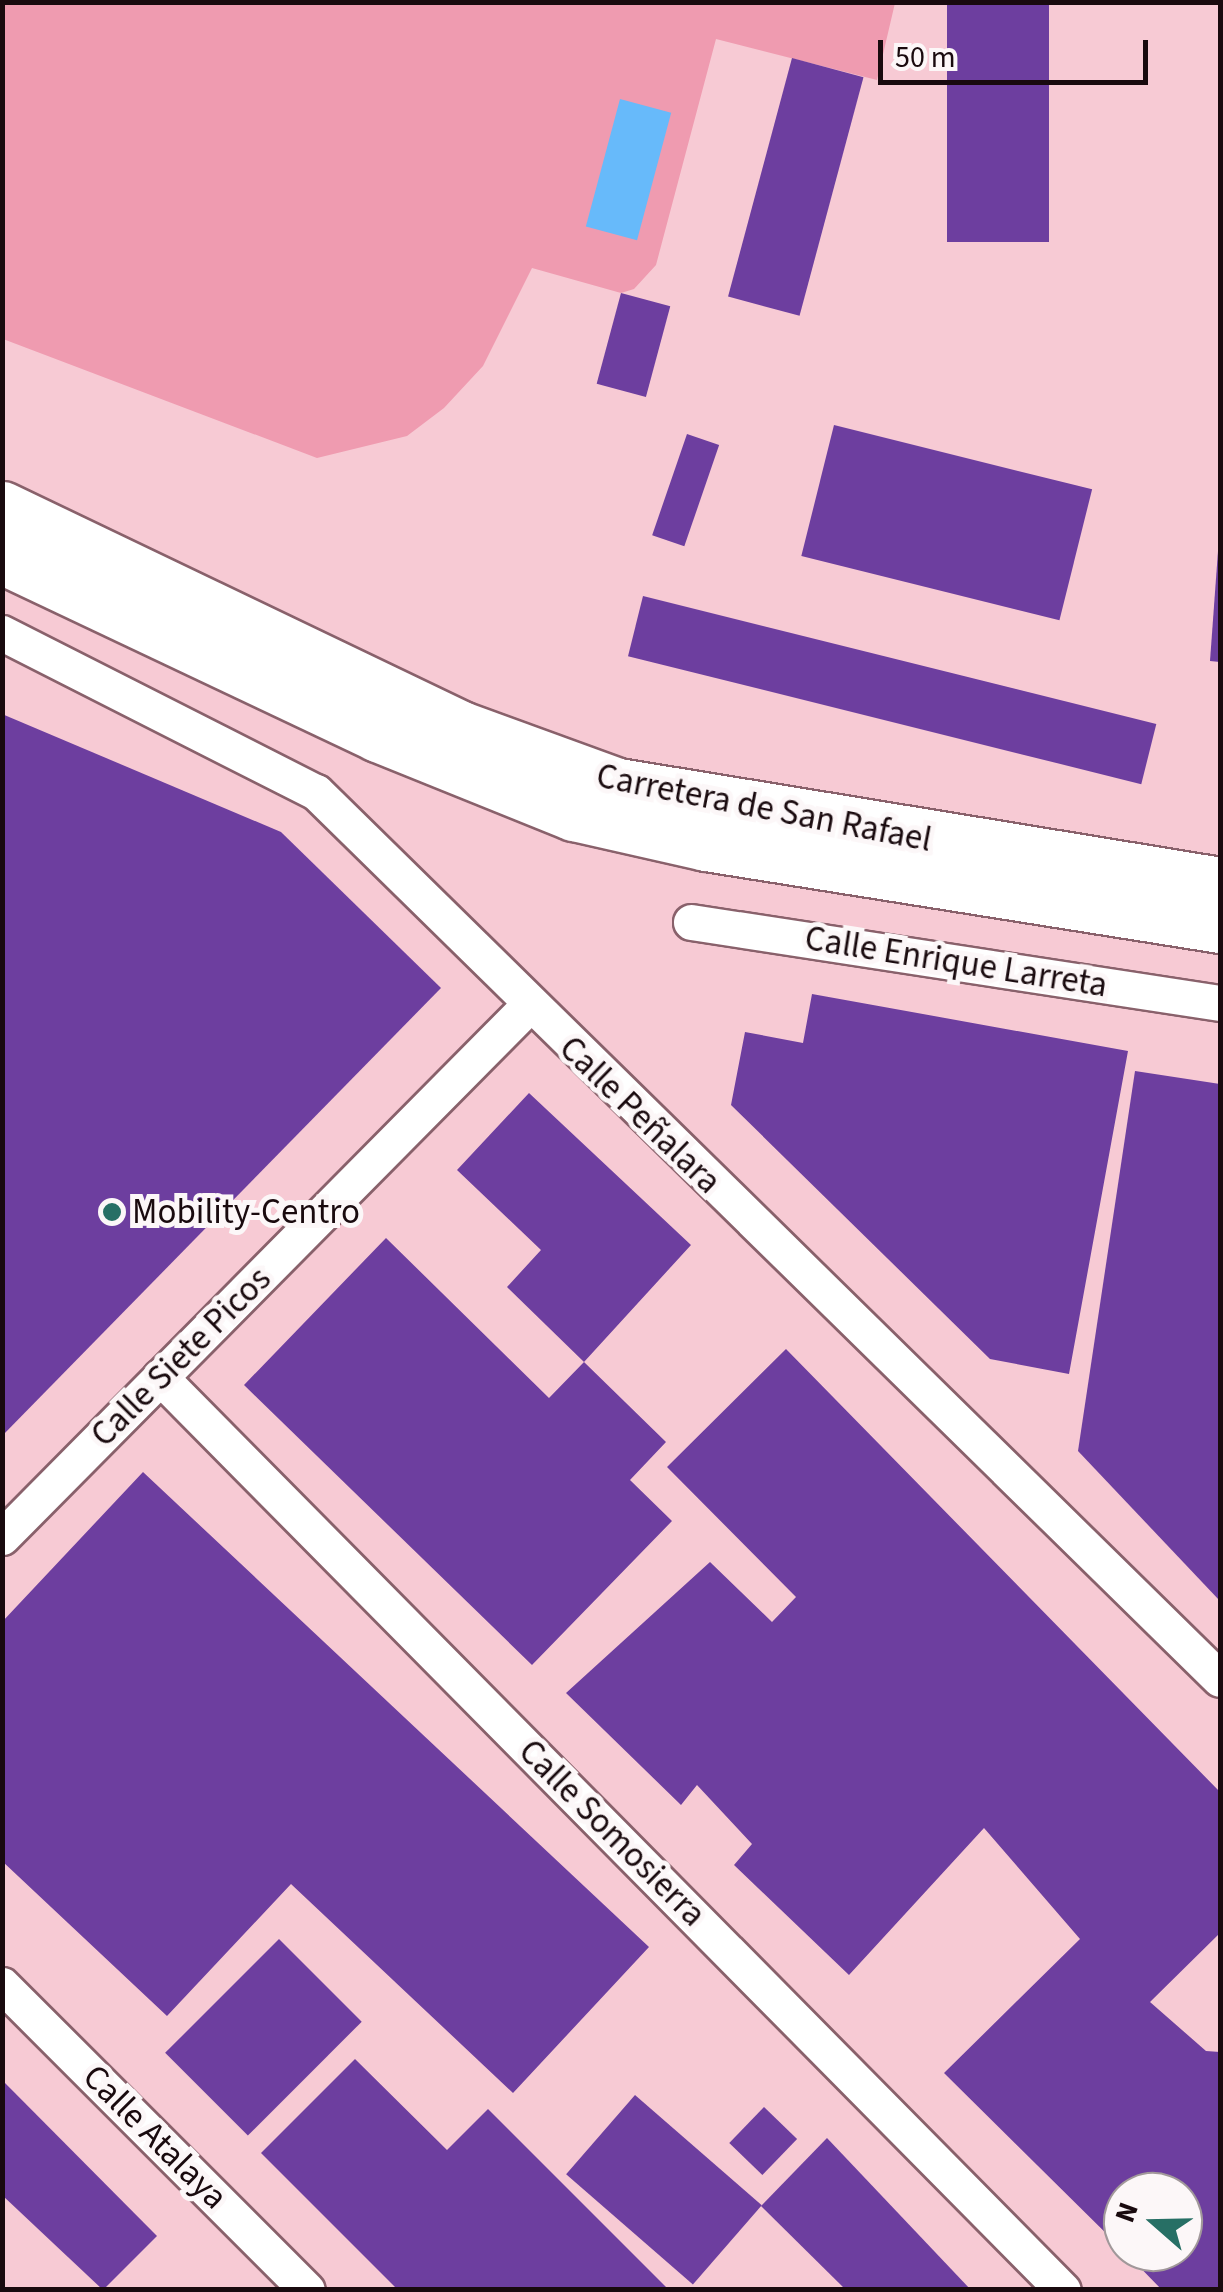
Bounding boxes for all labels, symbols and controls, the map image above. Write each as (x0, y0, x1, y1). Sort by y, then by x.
scale bar (883, 20, 1153, 82)
text: 50 m (895, 36, 956, 79)
street label: Carretera de San Rafael (593, 755, 935, 861)
street label: Calle Enrique Larreta (802, 917, 1110, 1007)
street label: Calle Peñalara (550, 1027, 730, 1203)
place label: Mobility-Centro (132, 1191, 360, 1233)
marker: Mobility-Centro (101, 1201, 123, 1223)
street label: Calle Siete Picos (82, 1258, 280, 1456)
street label: Calle Somosierra (510, 1731, 714, 1935)
street label: Calle Atalaya (74, 2056, 236, 2218)
north arrow (1103, 2172, 1203, 2272)
text: N (1105, 2197, 1149, 2228)

